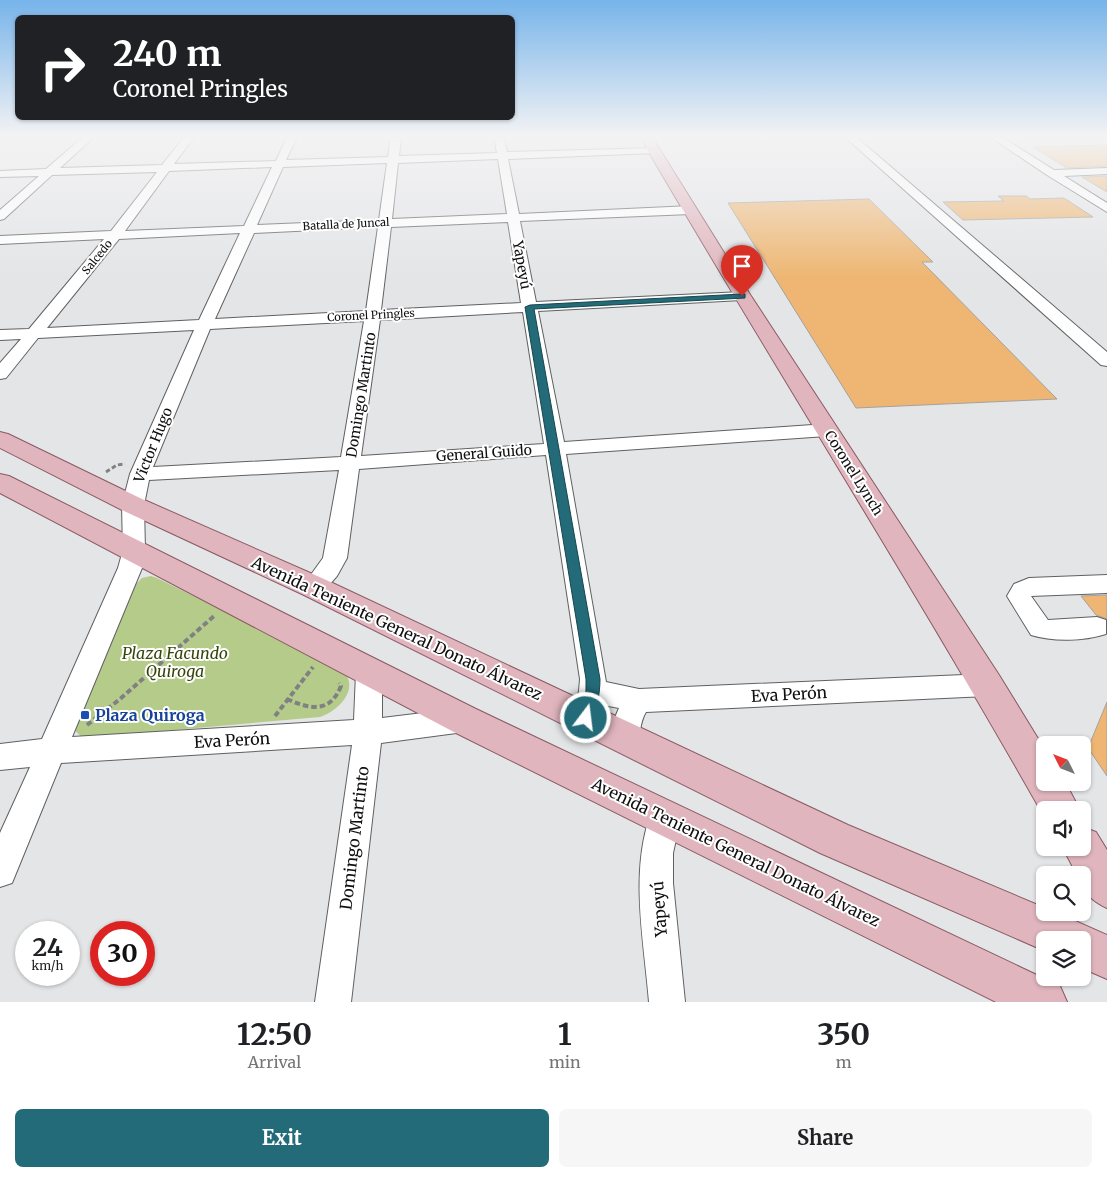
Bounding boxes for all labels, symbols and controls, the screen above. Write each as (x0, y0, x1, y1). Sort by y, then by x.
text: 240 m (113, 32, 221, 76)
icon: right (30, 35, 95, 100)
text: Coronel Pringles (113, 75, 288, 103)
street label: Batalla de Juncal (302, 215, 390, 233)
street label: Salcedo (79, 236, 116, 277)
street label: Yapeyú (509, 238, 535, 291)
pin (721, 245, 763, 296)
icon: arrive (728, 252, 756, 280)
street label: Coronel Pringles (327, 306, 415, 324)
street label: Domingo Martinto (342, 331, 380, 459)
street label: Victor Hugo (129, 405, 176, 486)
street label: Coronel Lynch (821, 427, 887, 519)
street label: General Guido (436, 441, 532, 465)
street label: Avenida Teniente General Donato Álvarez (248, 551, 546, 704)
park label: Plaza Facundo Quiroga (122, 643, 228, 681)
street label: Eva Perón (750, 682, 828, 706)
position arrow (559, 691, 611, 743)
place label: Plaza Quiroga (95, 705, 205, 725)
marker: Plaza Quiroga (79, 709, 91, 721)
street label: Eva Perón (193, 728, 271, 752)
north arrow (1036, 736, 1091, 791)
map controls (1036, 736, 1091, 986)
street label: Domingo Martinto (335, 765, 373, 911)
street label: Avenida Teniente General Donato Álvarez (588, 773, 884, 931)
button: sound (1036, 801, 1091, 856)
button: search (1036, 866, 1091, 921)
street label: Yapeyú (647, 880, 671, 939)
speed limit sign: 30 (90, 921, 155, 986)
text: 24 (32, 931, 63, 963)
button: layers (1036, 931, 1091, 986)
text: km/h (32, 958, 63, 973)
text: 12:50 (237, 1015, 312, 1053)
text: 1 (558, 1015, 572, 1053)
text: 350 (817, 1015, 870, 1053)
text: Arrival (248, 1052, 301, 1072)
text: min (549, 1052, 581, 1072)
text: m (836, 1052, 852, 1072)
button: Exit (15, 1109, 549, 1167)
button: Share (559, 1109, 1092, 1167)

